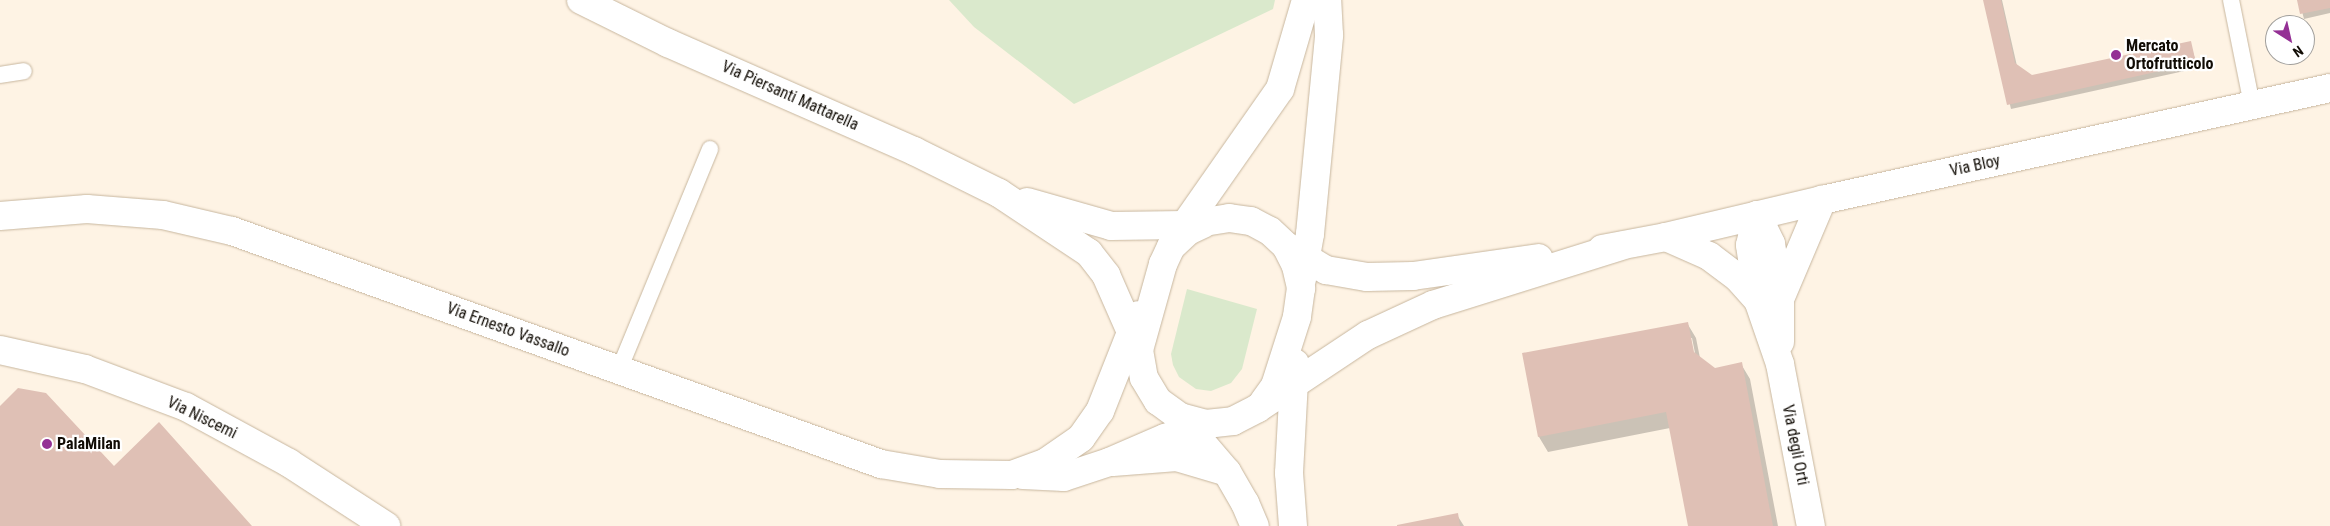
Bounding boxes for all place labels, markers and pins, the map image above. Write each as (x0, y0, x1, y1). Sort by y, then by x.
place label: Mercato Ortofrutticolo (2126, 36, 2214, 74)
marker: Mercato Ortofrutticolo (2110, 49, 2122, 61)
place label: PalaMilan (57, 434, 121, 454)
marker: PalaMilan (41, 438, 53, 450)

